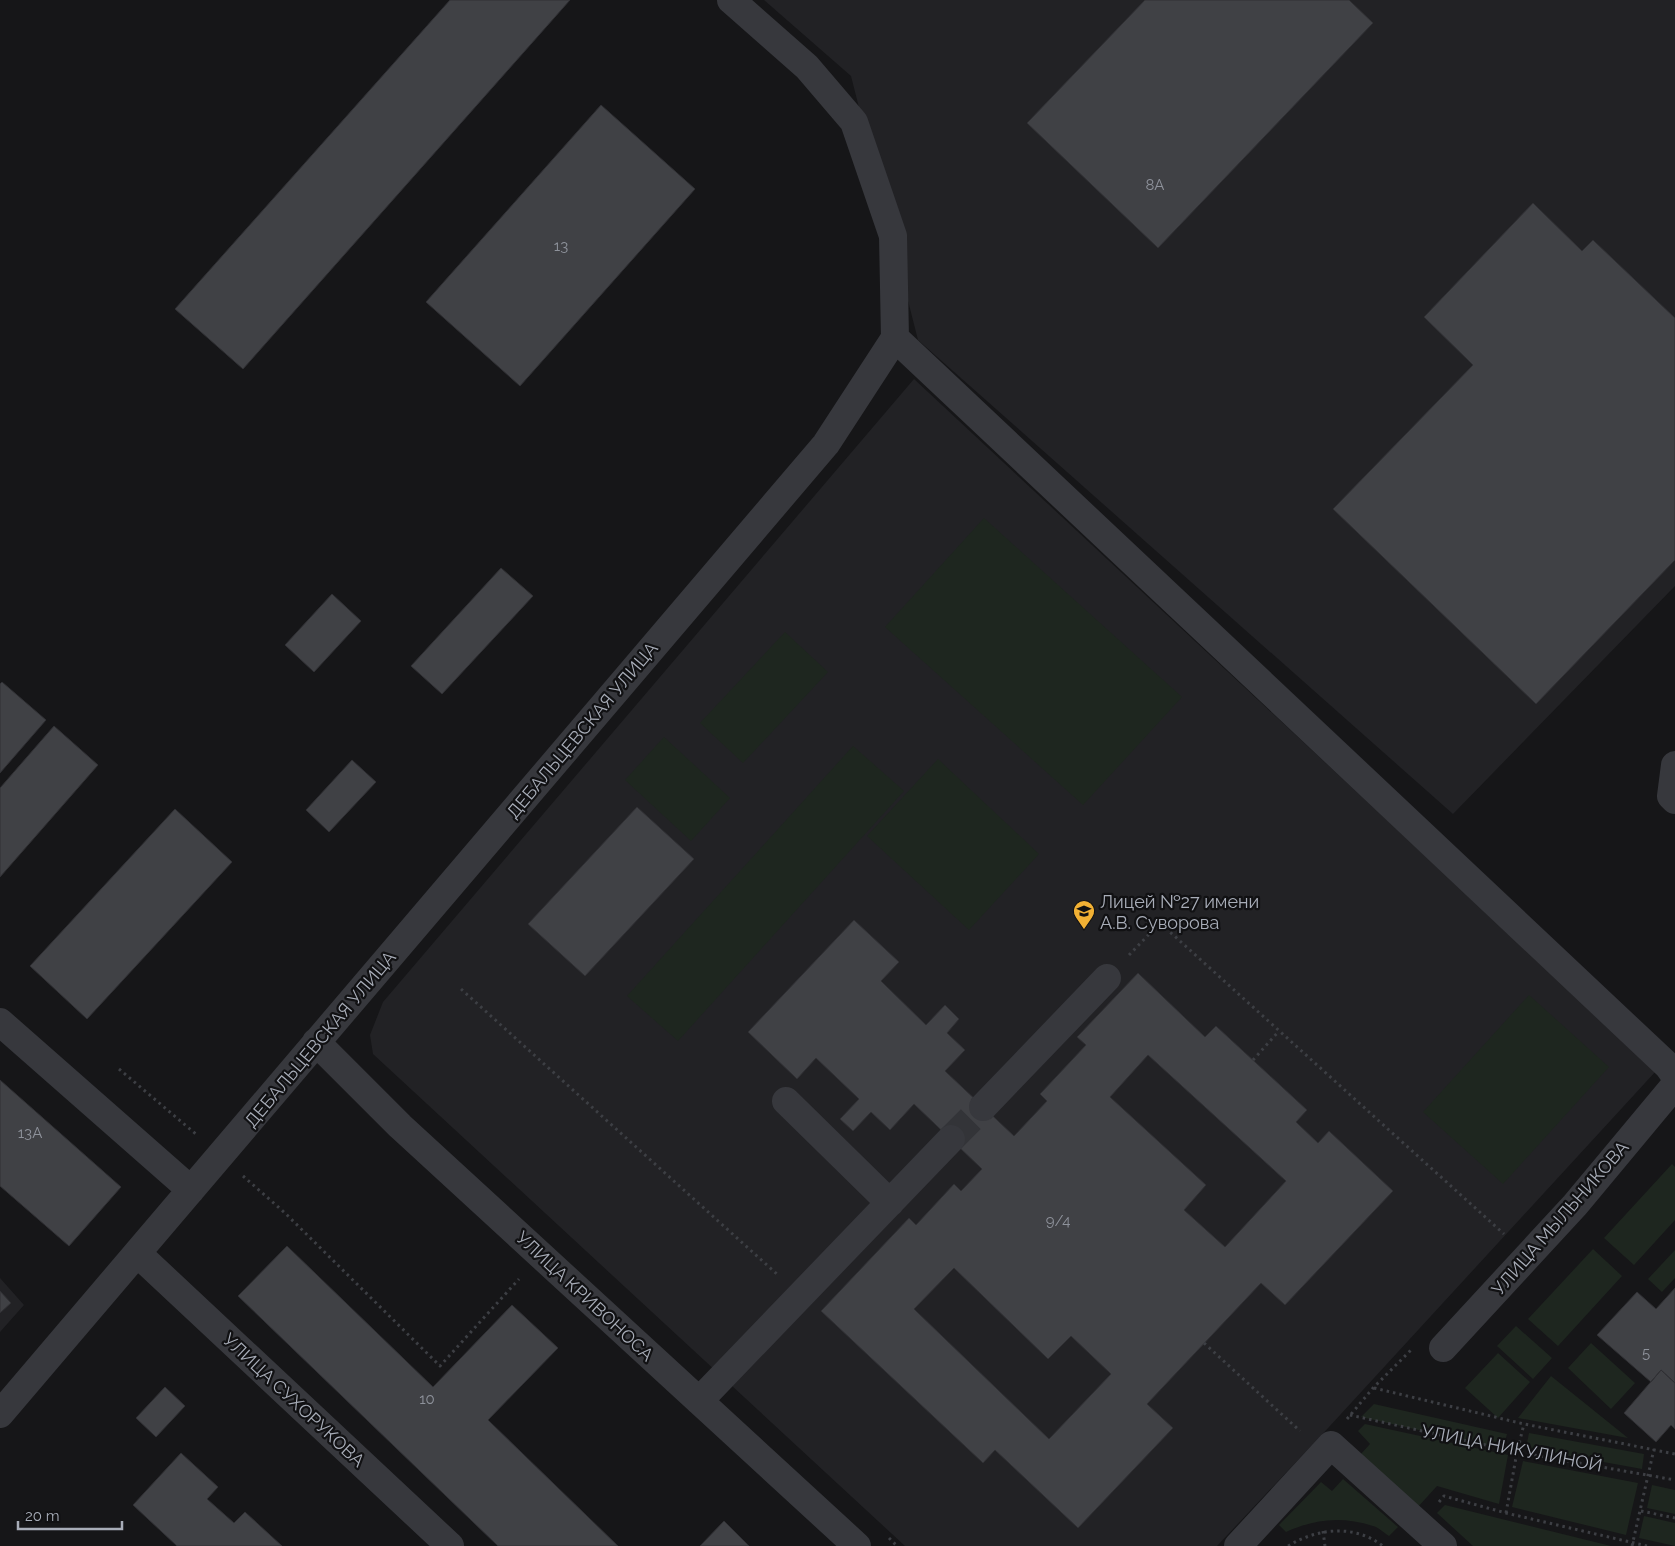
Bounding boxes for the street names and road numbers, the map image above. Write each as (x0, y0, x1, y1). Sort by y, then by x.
street label: ДЕБАЛЬЦЕВСКАЯ УЛИЦА (502, 638, 662, 822)
street label: ДЕБАЛЬЦЕВСКАЯ УЛИЦА (240, 947, 400, 1131)
street label: УЛИЦА МЫЛЬНИКОВА (1487, 1137, 1633, 1299)
street label: УЛИЦА КРИВОНОСА (512, 1227, 658, 1365)
street label: УЛИЦА СУХОРУКОВА (219, 1329, 369, 1471)
street label: УЛИЦА НИКУЛИНОЙ (1420, 1420, 1604, 1476)

